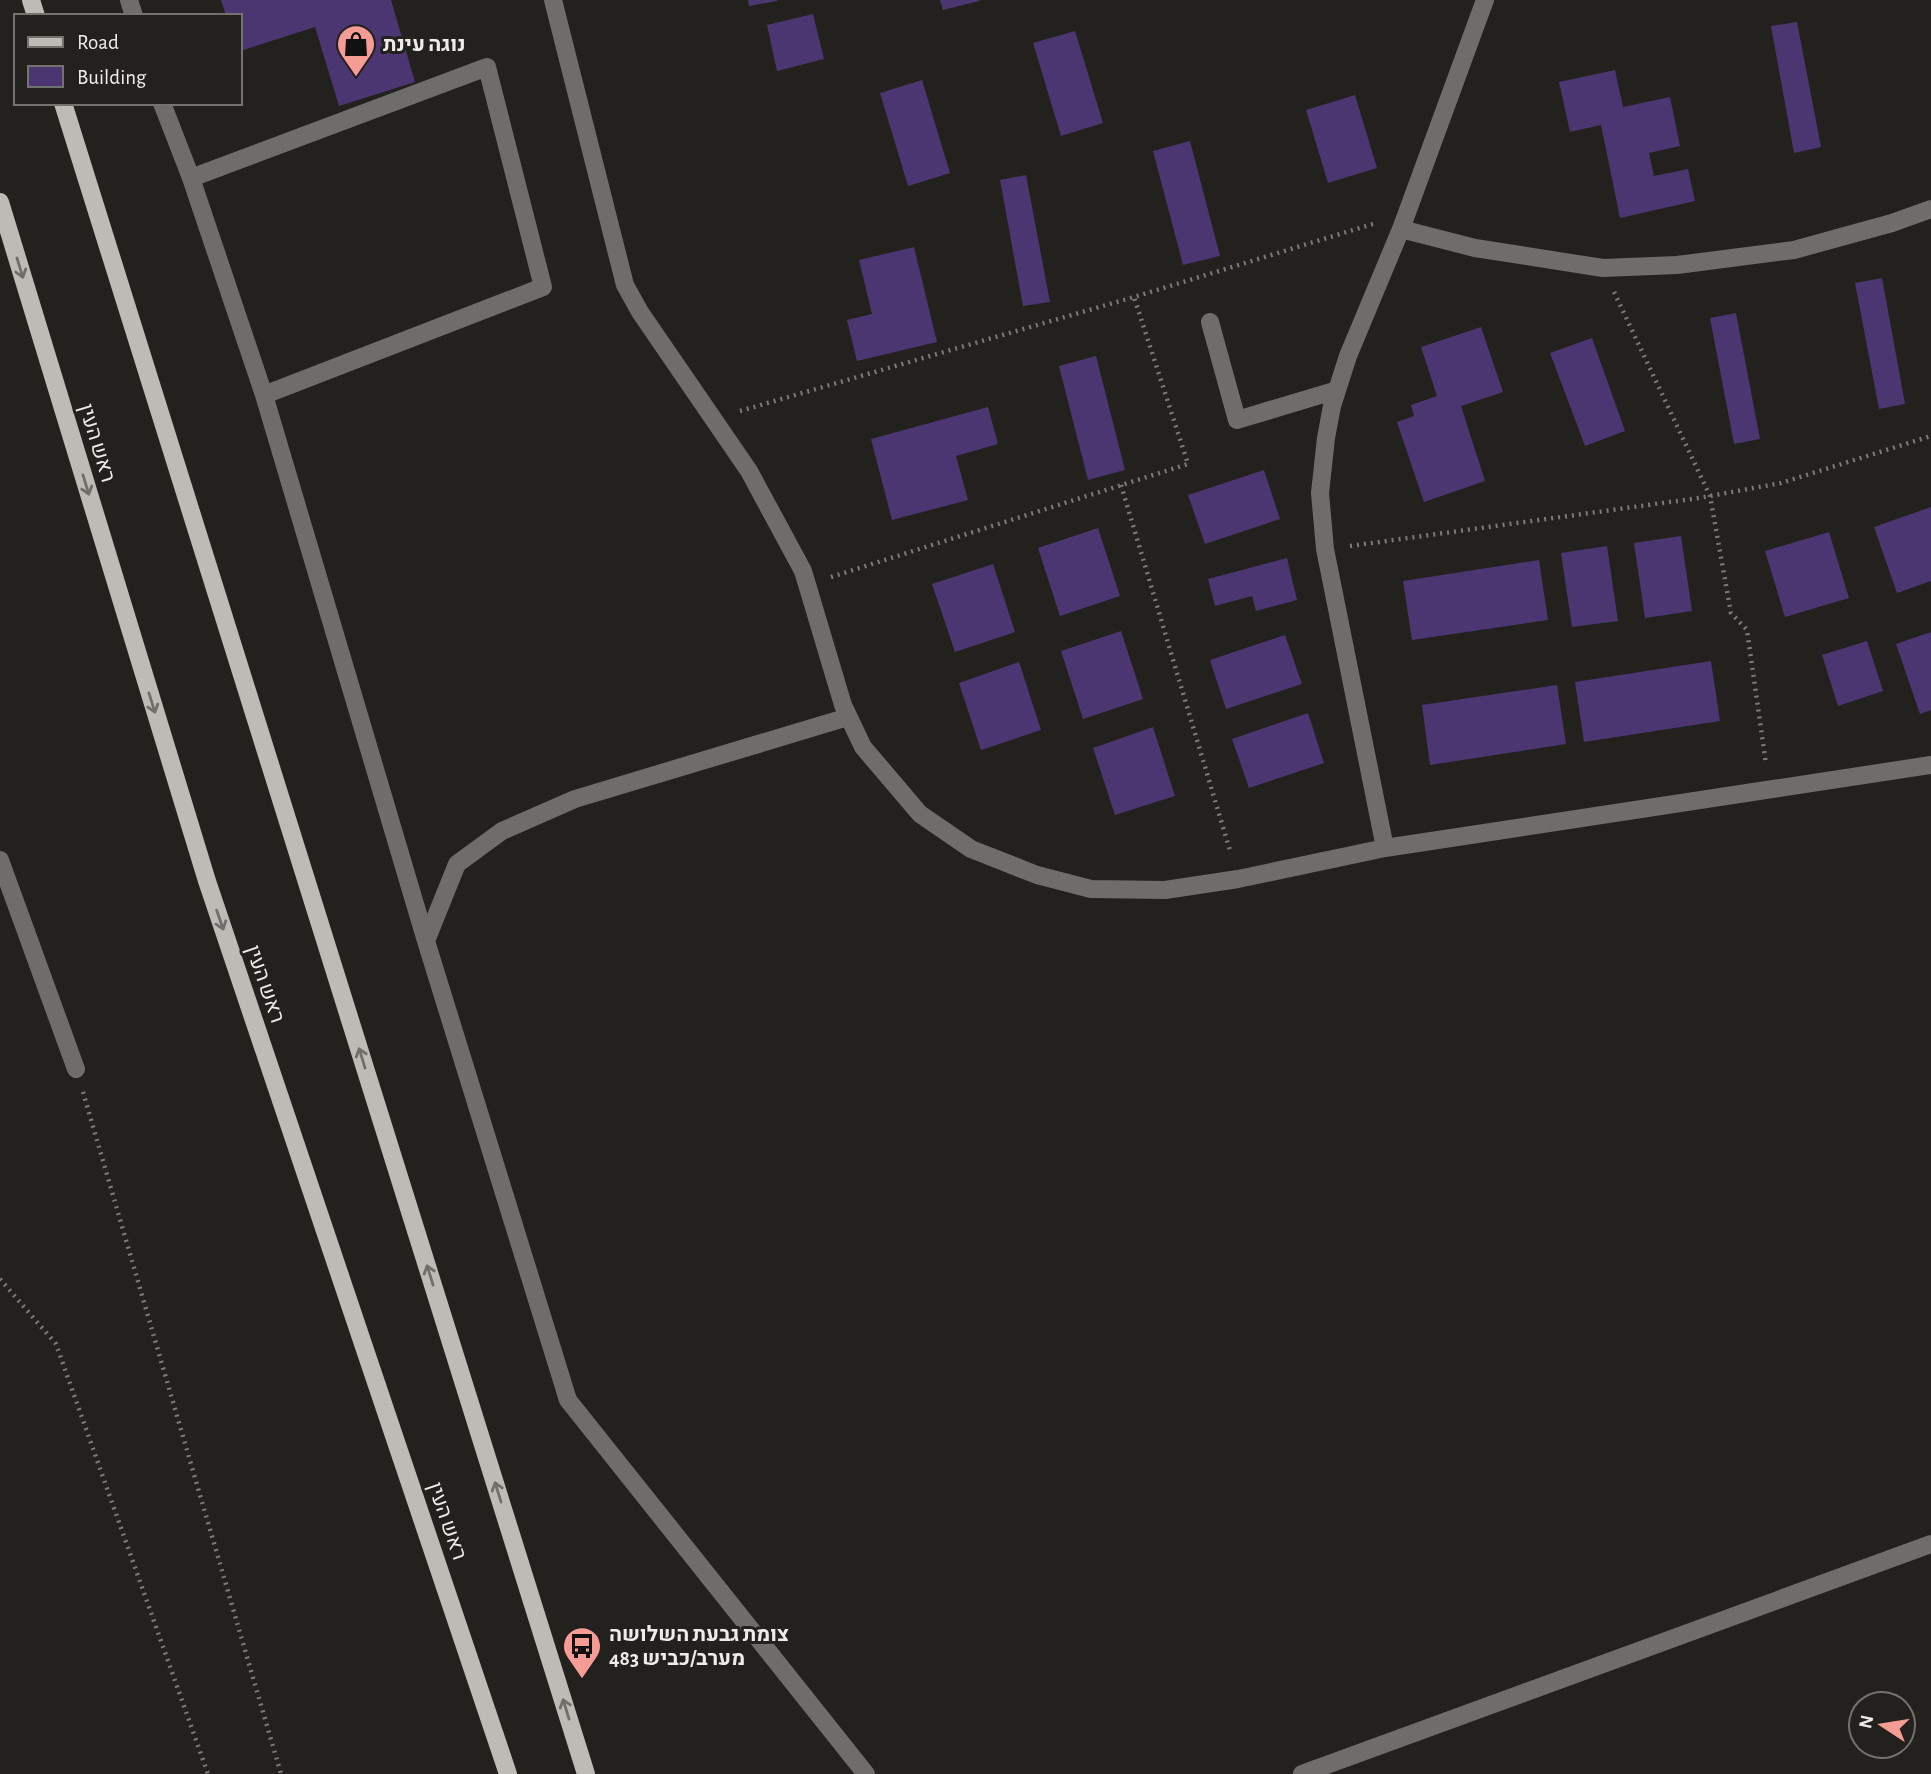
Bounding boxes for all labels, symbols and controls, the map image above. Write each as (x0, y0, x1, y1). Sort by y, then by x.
legend (14, 14, 242, 105)
shop icon: נוגה עינת (335, 23, 377, 78)
text: Road (77, 32, 119, 53)
place label: נוגה עינת (383, 34, 465, 55)
text: Building (77, 67, 147, 88)
one-way arrow (14, 256, 27, 278)
street label: ראש העין (75, 401, 119, 485)
one-way arrow (81, 474, 93, 496)
one-way arrow (147, 692, 160, 714)
one-way arrow (215, 909, 227, 931)
street label: ראש העין (242, 942, 288, 1026)
one-way arrow (355, 1047, 367, 1069)
one-way arrow (423, 1264, 435, 1286)
street label: ראש העין (424, 1479, 470, 1563)
one-way arrow (491, 1481, 503, 1503)
place label: צומת גבעת השלושה מערב/כביש 483 (609, 1624, 789, 1669)
bus stop icon: צומת גבעת השלושה מערב/כביש 483 (561, 1625, 603, 1680)
north arrow (1847, 1690, 1917, 1760)
one-way arrow (558, 1698, 571, 1720)
text: N (1856, 1713, 1878, 1730)

